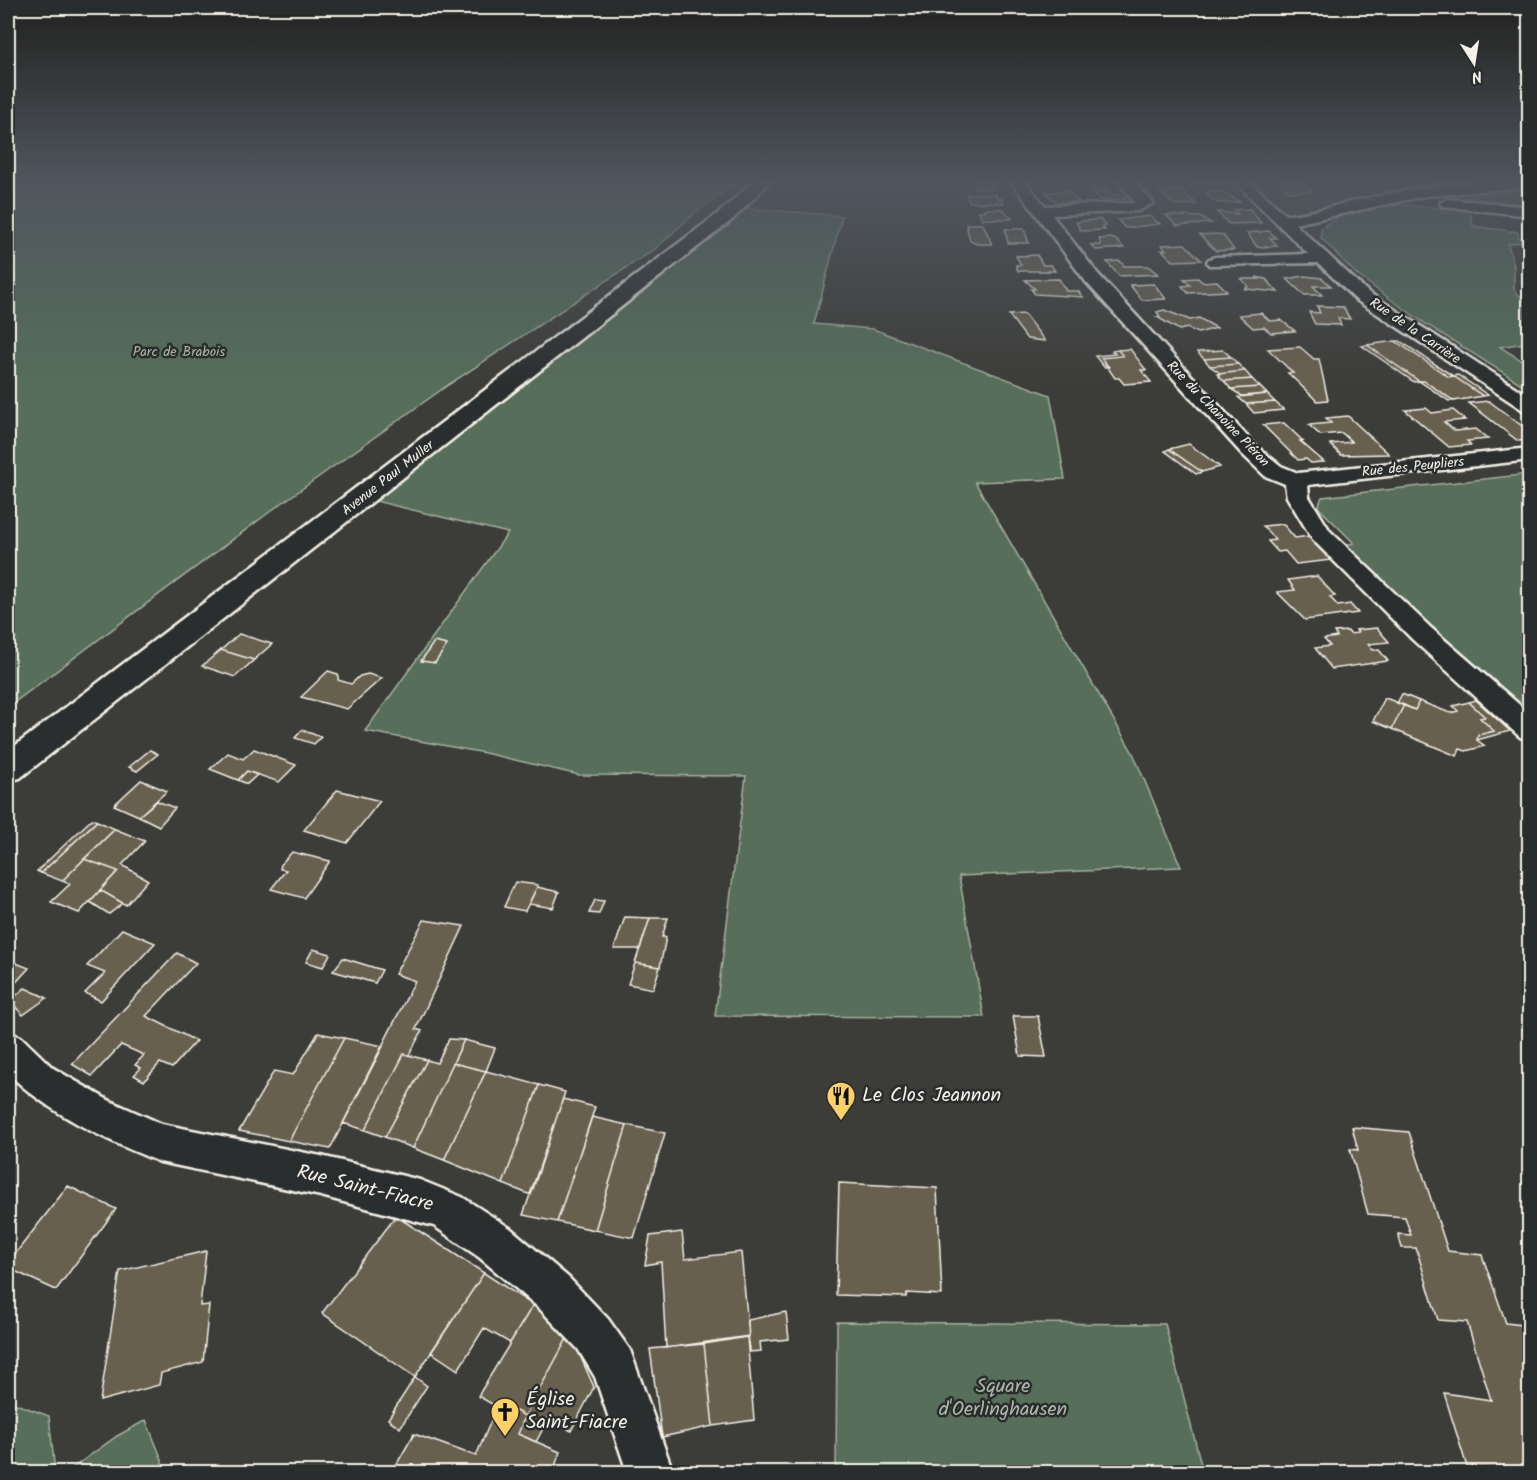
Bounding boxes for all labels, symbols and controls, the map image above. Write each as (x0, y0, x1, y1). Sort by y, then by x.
north arrow (1444, 33, 1504, 93)
text: N (1469, 63, 1484, 89)
street label: Rue de la Carrière (1365, 292, 1466, 370)
park label: Parc de Brabois (133, 341, 225, 363)
street label: Rue du Chanoine Piéron (1161, 356, 1275, 472)
street label: Avenue Paul Muller (337, 434, 440, 521)
street label: Rue des Peupliers (1361, 451, 1465, 483)
restaurant icon: Le Clos Jeannon (825, 1080, 857, 1122)
place label: Le Clos Jeannon (862, 1080, 1001, 1112)
street label: Rue Saint-Fiacre (293, 1157, 437, 1221)
park label: Square d'Oerlinghausen (939, 1371, 1067, 1426)
place label: Église Saint-Fiacre (526, 1384, 627, 1439)
church icon: Église Saint-Fiacre (489, 1396, 521, 1438)

